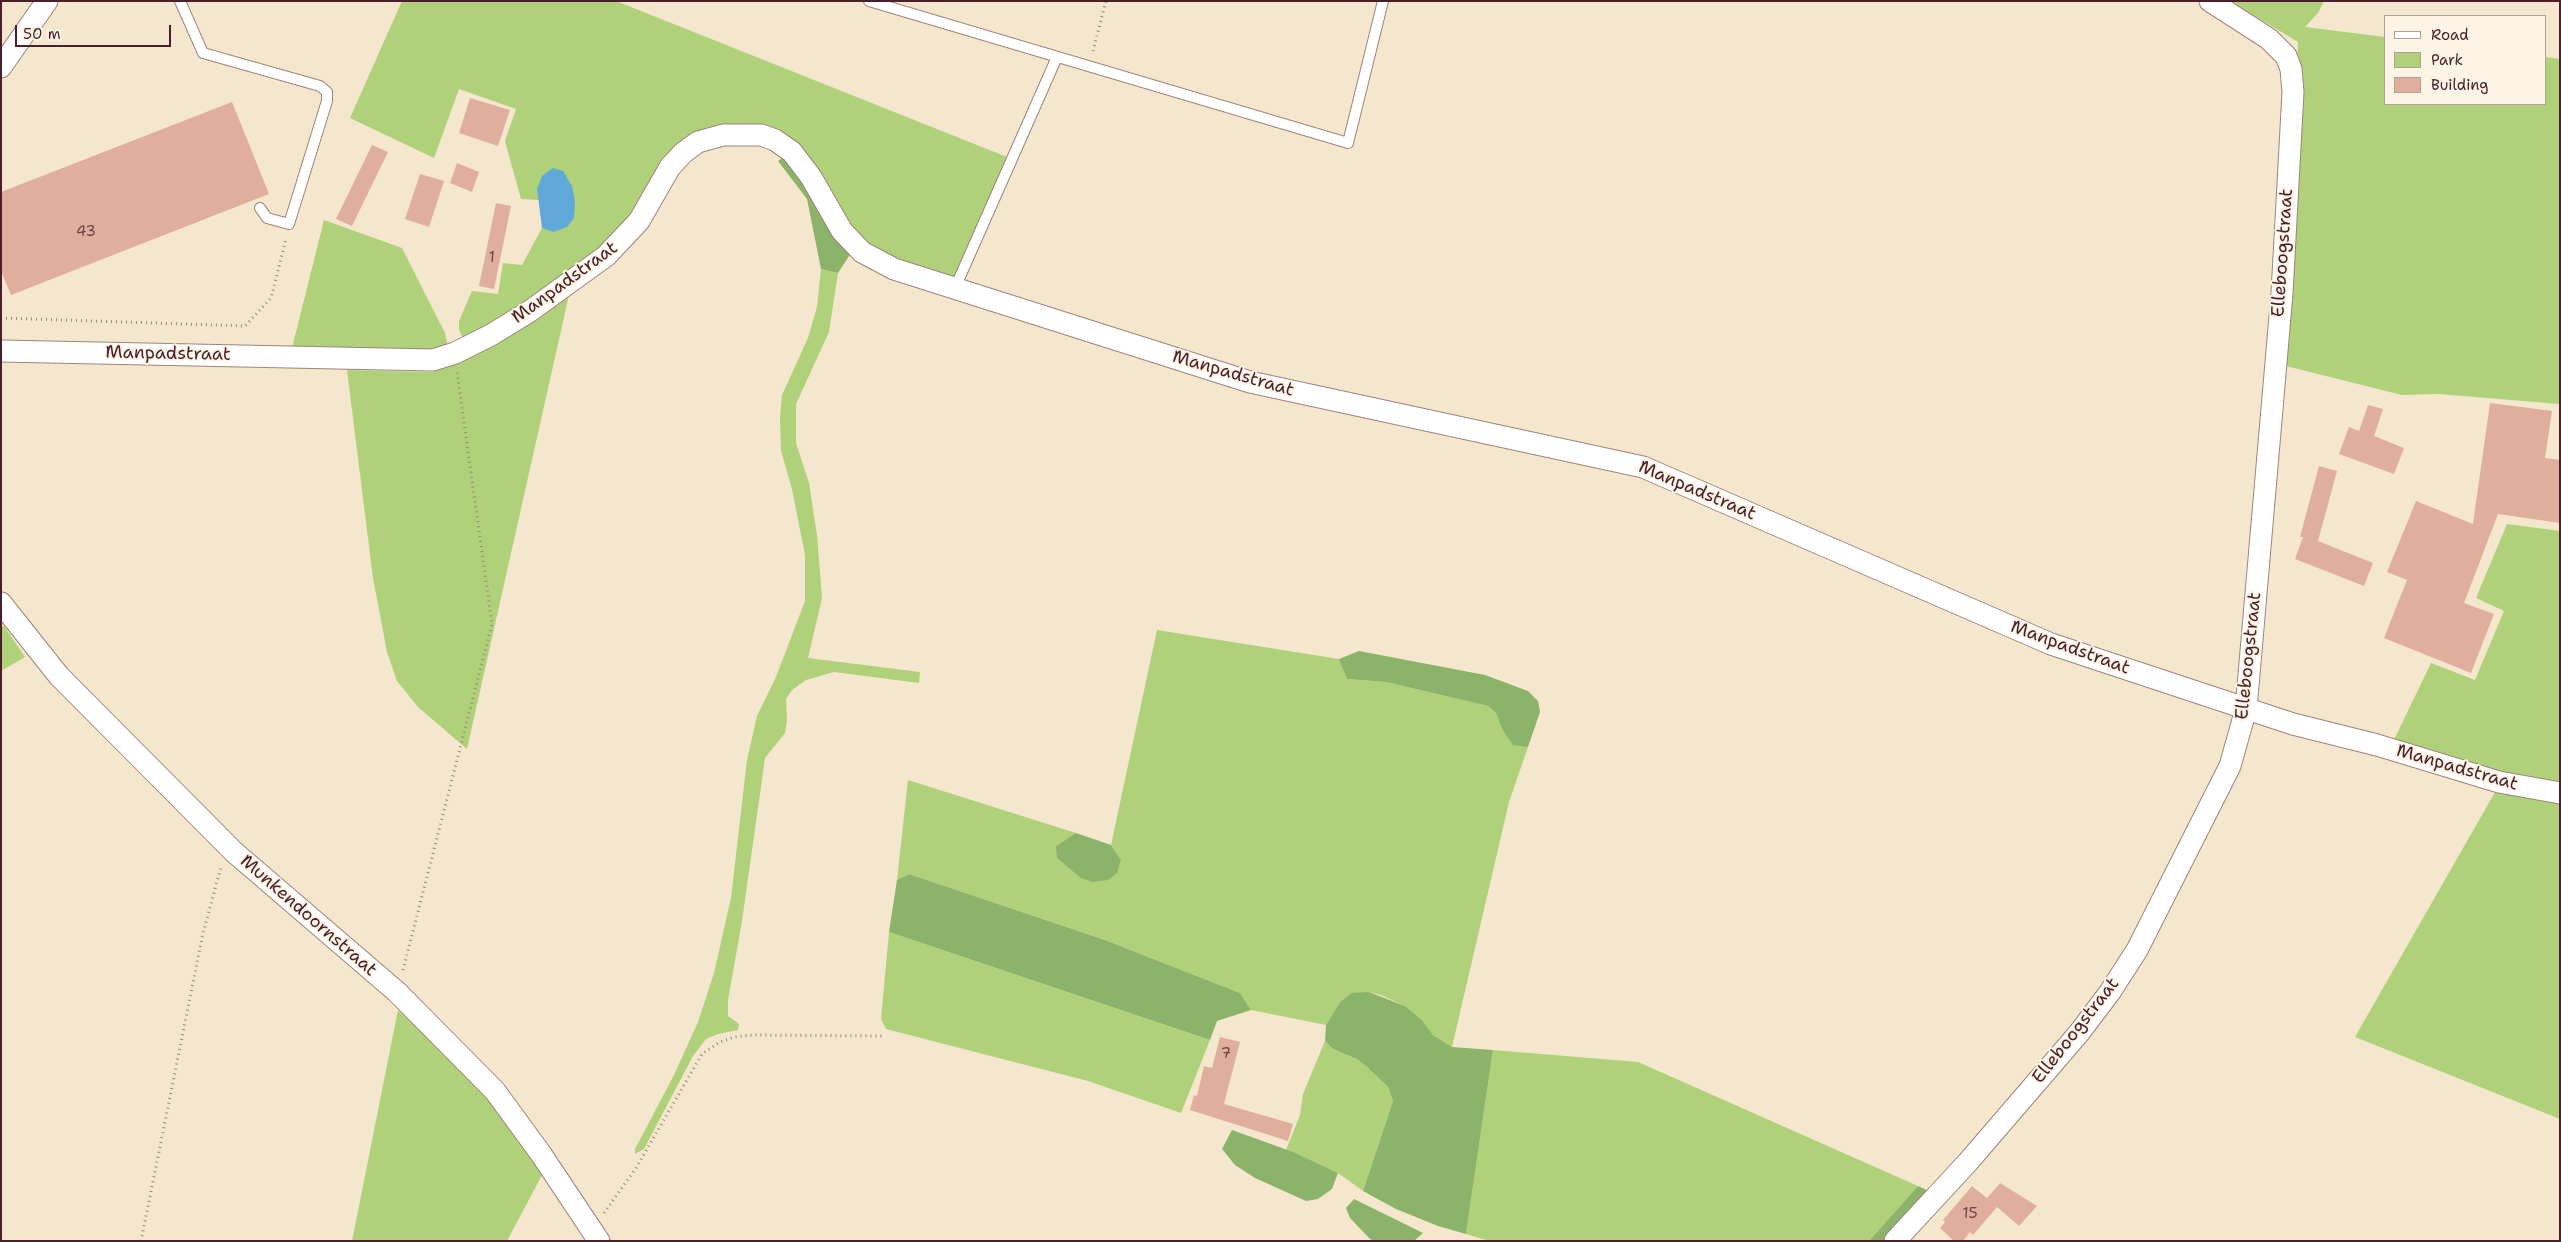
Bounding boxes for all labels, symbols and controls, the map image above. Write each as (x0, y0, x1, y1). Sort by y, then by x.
scale bar (18, 15, 174, 47)
legend (2384, 15, 2546, 105)
text: 50 m (23, 24, 61, 44)
text: Road (2431, 25, 2469, 45)
text: Park (2431, 50, 2463, 70)
text: Building (2431, 75, 2488, 95)
street label: Elleboogstraat (2268, 188, 2298, 318)
house number: 43 (76, 223, 96, 241)
street label: Manpadstraat (508, 237, 622, 329)
house number: 1 (489, 249, 495, 267)
street label: Manpadstraat (105, 342, 231, 366)
street label: Manpadstraat (1170, 346, 1296, 402)
street label: Manpadstraat (1635, 457, 1759, 525)
street label: Elleboogstraat (2232, 591, 2266, 721)
street label: Manpadstraat (2007, 616, 2133, 680)
street label: Manpadstraat (2394, 740, 2520, 796)
street label: Munkendoornstraat (235, 851, 381, 981)
street label: Elleboogstraat (2028, 974, 2124, 1088)
house number: 7 (1221, 1045, 1231, 1063)
house number: 15 (1962, 1205, 1978, 1223)

